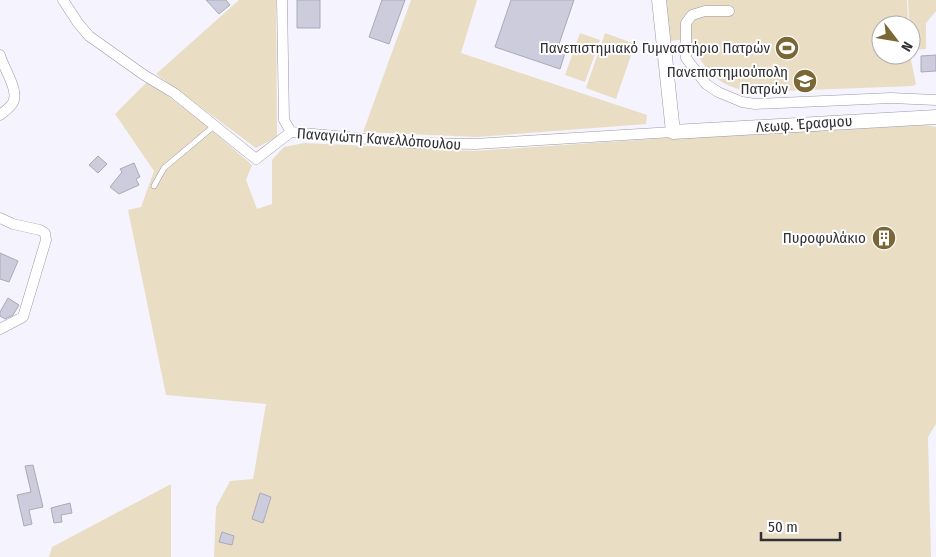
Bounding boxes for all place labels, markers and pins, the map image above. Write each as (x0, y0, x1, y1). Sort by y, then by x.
sports icon: Πανεπιστημιακό Γυμναστήριο Πατρών (774, 35, 800, 61)
place label: Πανεπιστημιακό Γυμναστήριο Πατρών (540, 39, 770, 57)
place label: Πανεπιστημιούπολη Πατρών (667, 63, 788, 98)
school or university icon: Πανεπιστημιούπολη Πατρών (792, 68, 818, 94)
building icon: Πυροφυλάκιο (871, 225, 897, 251)
place label: Πυροφυλάκιο (783, 229, 866, 247)

